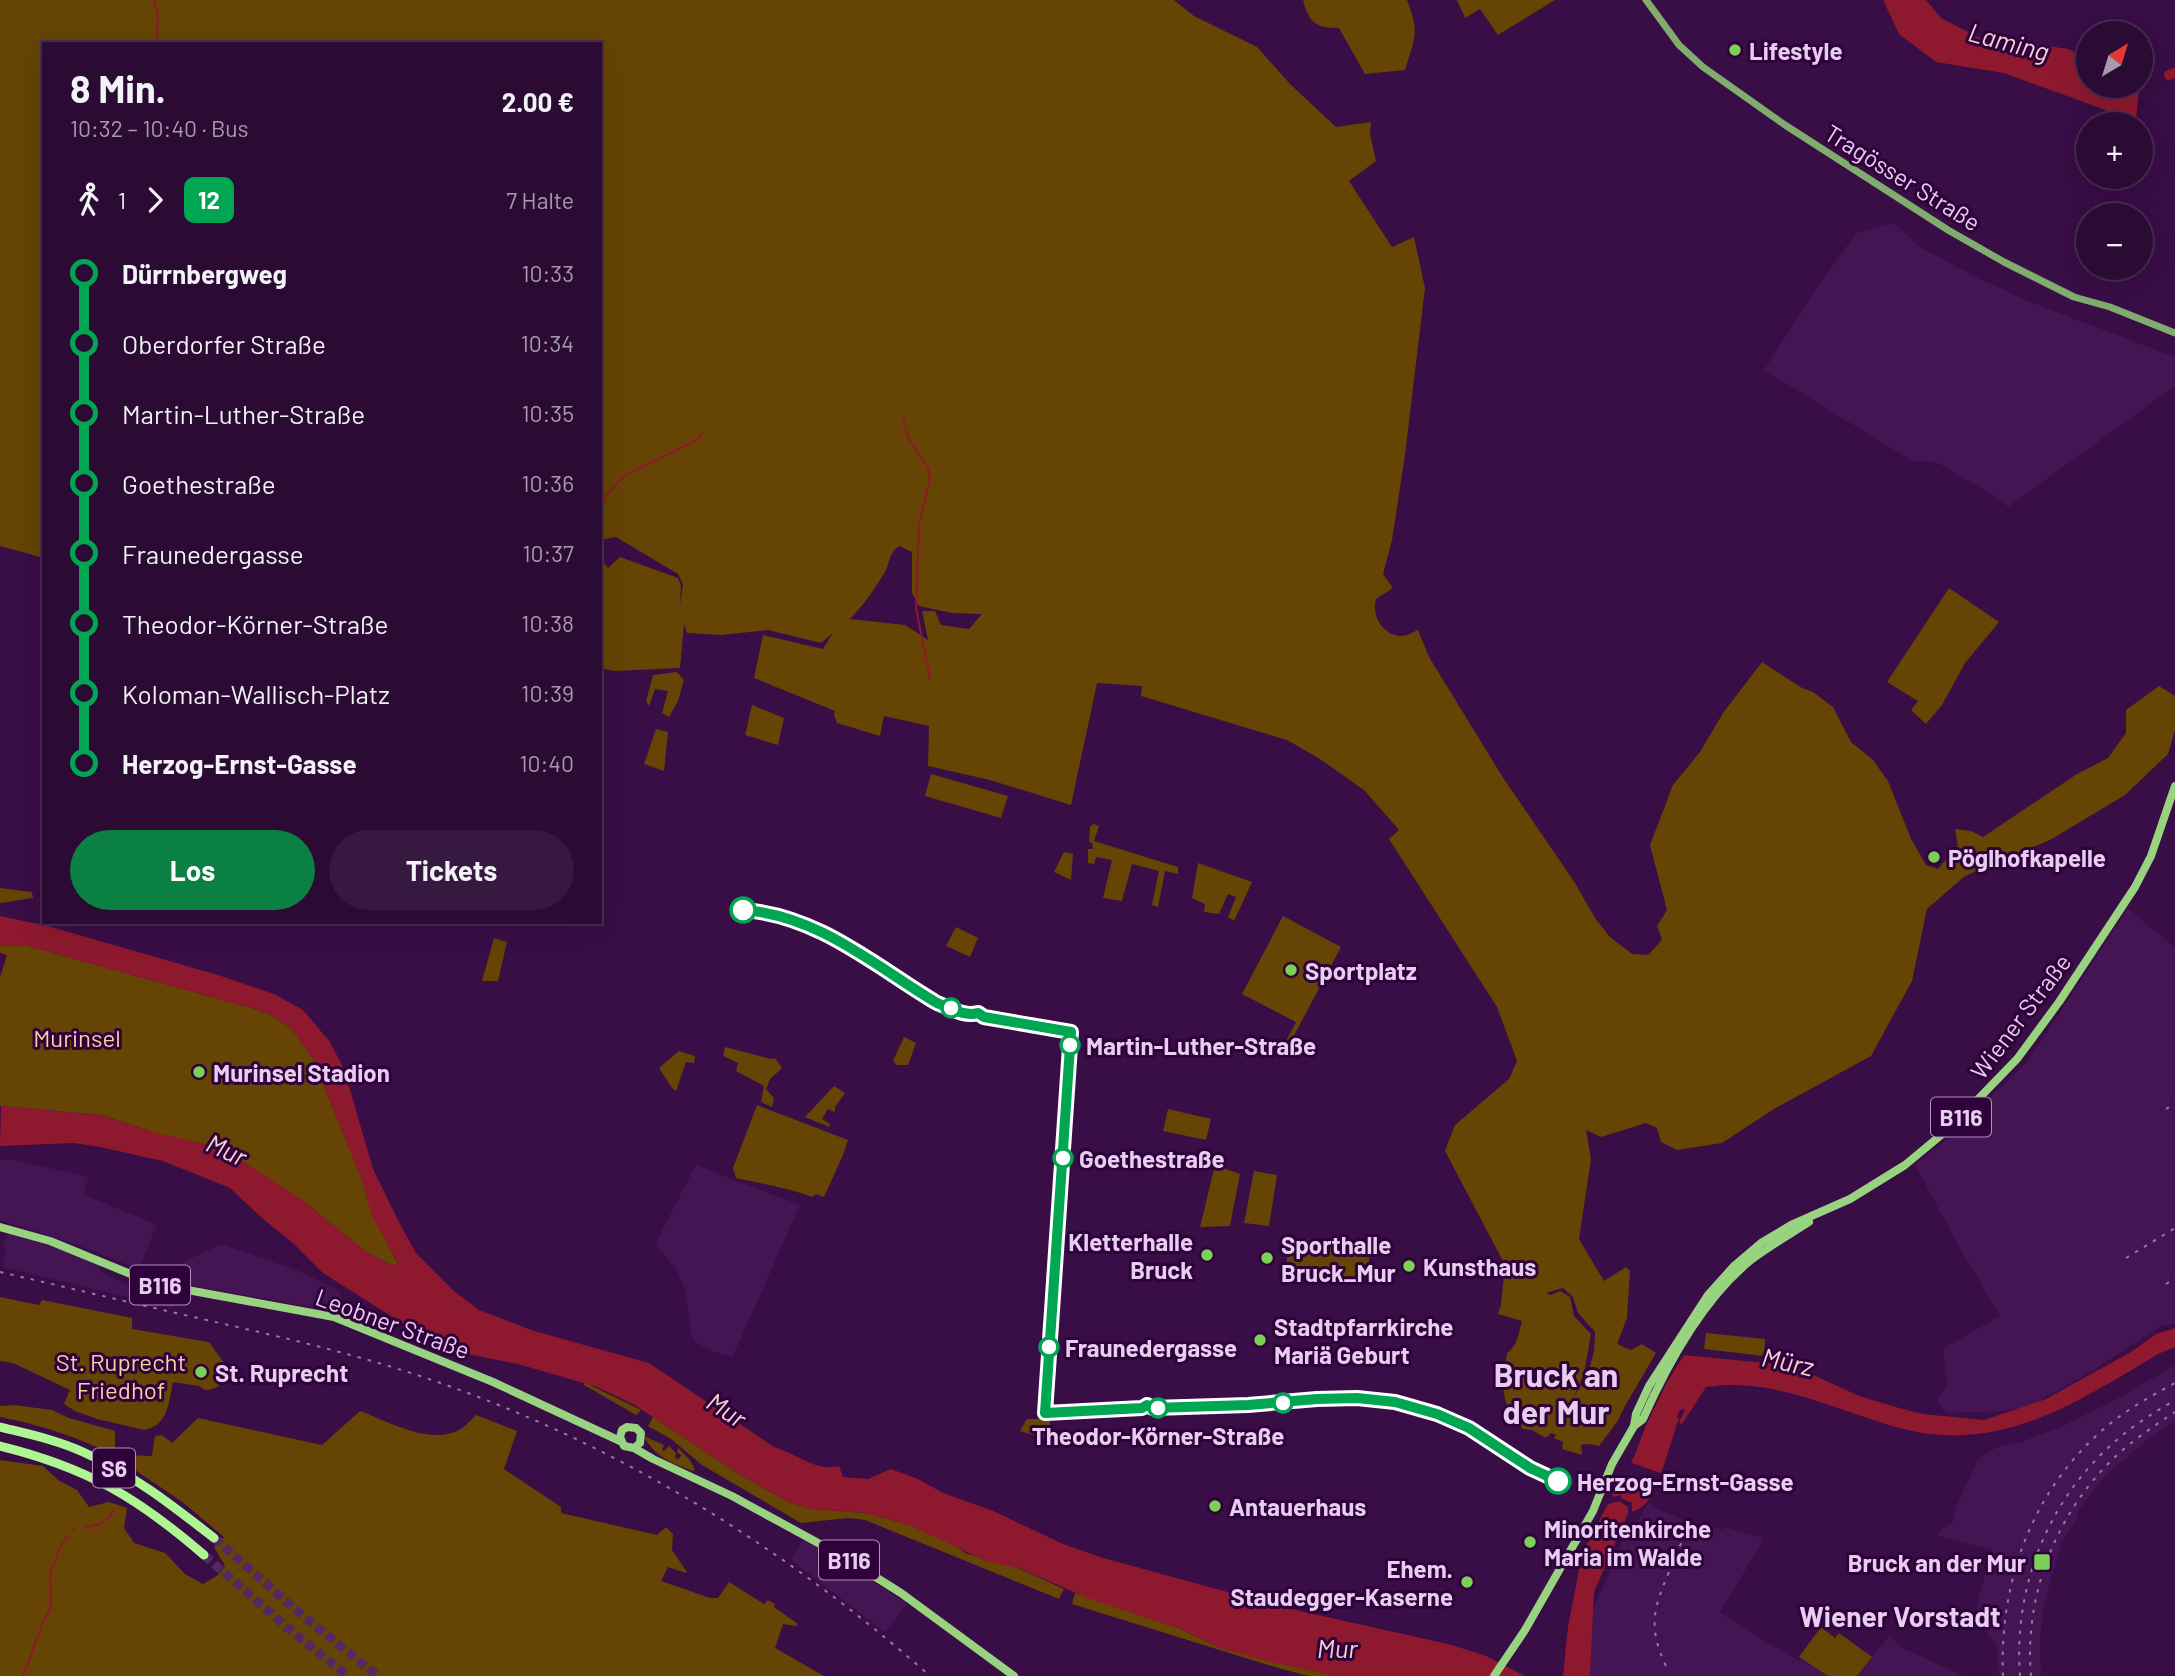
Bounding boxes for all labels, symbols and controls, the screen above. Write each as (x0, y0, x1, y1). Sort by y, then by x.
water label: Laming (1965, 15, 2053, 67)
north arrow (2076, 21, 2152, 98)
map controls (2076, 21, 2153, 280)
place label: Lifestyle (1749, 36, 1843, 65)
marker: Lifestyle (1727, 42, 1743, 58)
text: 8 Min. (70, 65, 166, 111)
text: 2.00 € (502, 86, 574, 117)
button: + (2076, 112, 2153, 189)
text: 10:32 – 10:40 · Bus (70, 114, 249, 142)
street label: Tragösser Straße (1820, 118, 1986, 236)
icon: walk (70, 181, 108, 219)
icon: forward (136, 181, 174, 219)
text: 12 (198, 185, 220, 214)
text: 1 (118, 186, 126, 214)
text: 7 Halte (506, 186, 574, 214)
button: − (2076, 203, 2153, 280)
text: Dürrnbergweg (122, 258, 287, 289)
text: 10:33 (521, 259, 574, 287)
text: Oberdorfer Straße (122, 328, 326, 359)
text: 10:34 (521, 329, 574, 357)
text: Martin-Luther-Straße (122, 398, 365, 429)
text: 10:35 (521, 399, 574, 427)
text: Goethestraße (122, 468, 276, 499)
text: 10:36 (521, 469, 574, 497)
text: Fraunedergasse (122, 538, 304, 569)
text: 10:37 (522, 539, 574, 567)
text: Theodor-Körner-Straße (122, 608, 388, 639)
text: 10:38 (521, 609, 574, 637)
text: Koloman-Wallisch-Platz (122, 678, 390, 709)
text: 10:39 (521, 679, 574, 707)
text: Herzog-Ernst-Gasse (122, 748, 357, 779)
text: 10:40 (519, 749, 574, 777)
button: Los (70, 830, 315, 910)
button: Tickets (329, 830, 574, 910)
place label: Pöglhofkapelle (1948, 843, 2106, 872)
marker: Pöglhofkapelle (1926, 849, 1942, 865)
unlabelled marker (730, 897, 756, 923)
street label: Wiener Straße (1964, 948, 2076, 1084)
place label: Sportplatz (1305, 956, 1417, 985)
marker: Sportplatz (1283, 962, 1299, 978)
unlabelled marker (941, 998, 961, 1018)
park label: Murinsel (33, 1023, 121, 1052)
place label: Martin-Luther-Straße (1086, 1031, 1316, 1060)
marker: Martin-Luther-Straße (1060, 1035, 1080, 1055)
place label: Murinsel Stadion (213, 1058, 390, 1087)
marker: Murinsel Stadion (191, 1064, 207, 1080)
road number: B116 (1931, 1098, 1991, 1136)
water label: Mur (202, 1126, 253, 1172)
place label: Goethestraße (1079, 1144, 1225, 1173)
marker: Goethestraße (1053, 1148, 1073, 1168)
place label: Kletterhalle Bruck (1068, 1227, 1193, 1284)
place label: Sporthalle Bruck_Mur (1281, 1230, 1396, 1287)
marker: Kletterhalle Bruck (1199, 1247, 1215, 1263)
marker: Sporthalle Bruck_Mur (1259, 1250, 1275, 1266)
place label: Kunsthaus (1423, 1252, 1536, 1281)
marker: Kunsthaus (1401, 1258, 1417, 1274)
road number: B116 (130, 1266, 190, 1304)
street label: Leobner Straße (312, 1282, 474, 1364)
place label: Stadtpfarrkirche Mariä Geburt (1274, 1312, 1453, 1369)
marker: Stadtpfarrkirche Mariä Geburt (1252, 1332, 1268, 1348)
place label: Fraunedergasse (1065, 1333, 1237, 1362)
marker: Fraunedergasse (1039, 1337, 1059, 1357)
water label: Mürz (1759, 1340, 1817, 1382)
park label: St. Ruprecht Friedhof (56, 1347, 186, 1404)
district label: Bruck an der Mur (1494, 1355, 1618, 1430)
place label: St. Ruprecht (215, 1358, 348, 1387)
marker: St. Ruprecht (193, 1364, 209, 1380)
water label: Mur (701, 1385, 753, 1434)
unlabelled marker (1273, 1393, 1293, 1413)
marker: Theodor-Körner-Straße (1148, 1398, 1168, 1418)
place label: Theodor-Körner-Straße (1032, 1421, 1284, 1450)
road number: S6 (93, 1448, 135, 1488)
place label: Herzog-Ernst-Gasse (1577, 1467, 1794, 1496)
marker: Herzog-Ernst-Gasse (1545, 1468, 1571, 1494)
place label: Antauerhaus (1229, 1492, 1366, 1521)
marker: Antauerhaus (1207, 1498, 1223, 1514)
place label: Minoritenkirche Maria im Walde (1544, 1514, 1711, 1571)
marker: Minoritenkirche Maria im Walde (1522, 1534, 1538, 1550)
road number: B116 (819, 1540, 879, 1580)
place label: Bruck an der Mur (1848, 1548, 2026, 1577)
marker: Bruck an der Mur (2032, 1552, 2052, 1572)
place label: Ehem. Staudegger-Kaserne (1230, 1554, 1453, 1611)
marker: Ehem. Staudegger-Kaserne (1459, 1574, 1475, 1590)
district label: Wiener Vorstadt (1799, 1599, 2001, 1633)
water label: Mur (1317, 1632, 1358, 1663)

